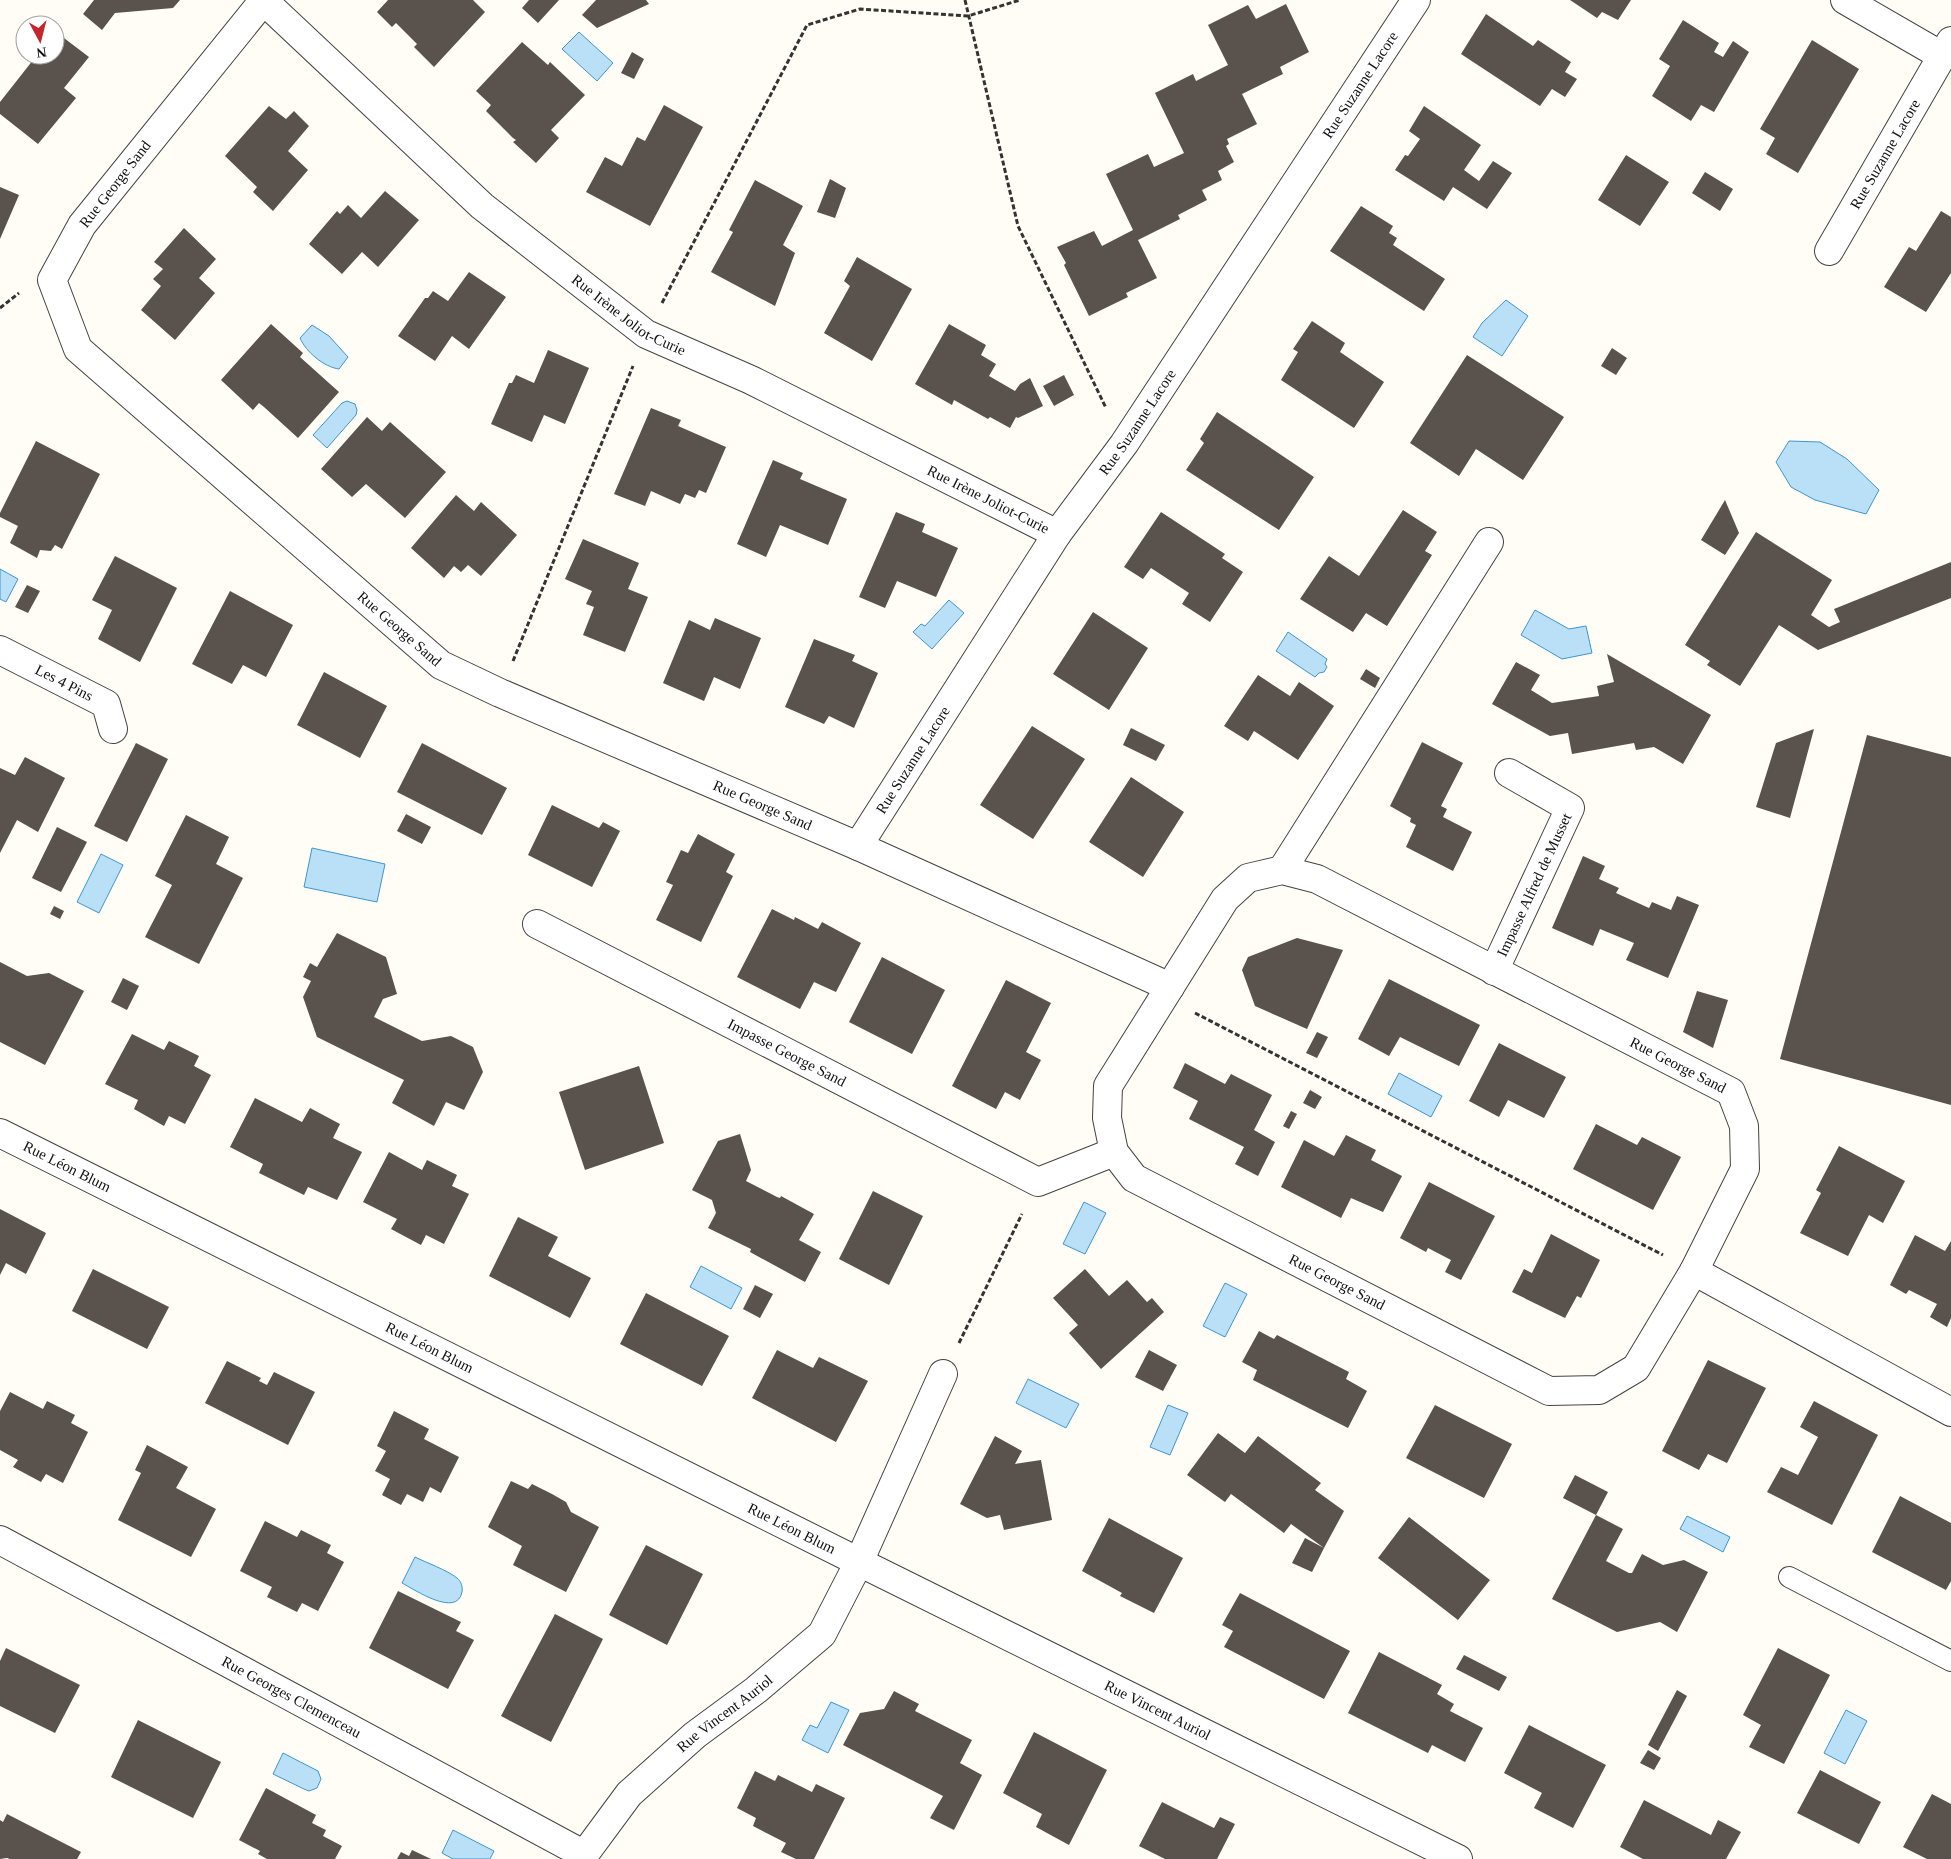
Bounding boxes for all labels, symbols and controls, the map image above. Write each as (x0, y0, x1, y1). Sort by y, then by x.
north arrow (15, 15, 65, 65)
street label: Rue Suzanne Lacore (1319, 28, 1401, 141)
text: N (36, 44, 47, 60)
street label: Rue Suzanne Lacore (1847, 96, 1923, 212)
street label: Rue George Sand (76, 137, 154, 231)
street label: Rue Irène Joliot-Curie (569, 271, 688, 358)
street label: Rue Suzanne Lacore (1096, 366, 1179, 478)
street label: Rue Irène Joliot-Curie (925, 462, 1052, 537)
street label: Rue George Sand (354, 588, 445, 670)
street label: Les 4 Pins (33, 661, 96, 704)
street label: Rue Suzanne Lacore (873, 703, 953, 817)
street label: Rue George Sand (711, 777, 815, 834)
street label: Impasse Alfred de Musset (1494, 810, 1575, 959)
street label: Impasse George Sand (725, 1016, 849, 1090)
street label: Rue George Sand (1627, 1034, 1729, 1096)
street label: Rue Léon Blum (21, 1138, 114, 1195)
street label: Rue George Sand (1286, 1251, 1388, 1313)
street label: Rue Léon Blum (383, 1319, 476, 1376)
street label: Rue Léon Blum (745, 1500, 839, 1557)
street label: Rue Georges Clemenceau (219, 1653, 364, 1741)
street label: Rue Vincent Auriol (674, 1672, 776, 1755)
street label: Rue Vincent Auriol (1102, 1677, 1213, 1743)

